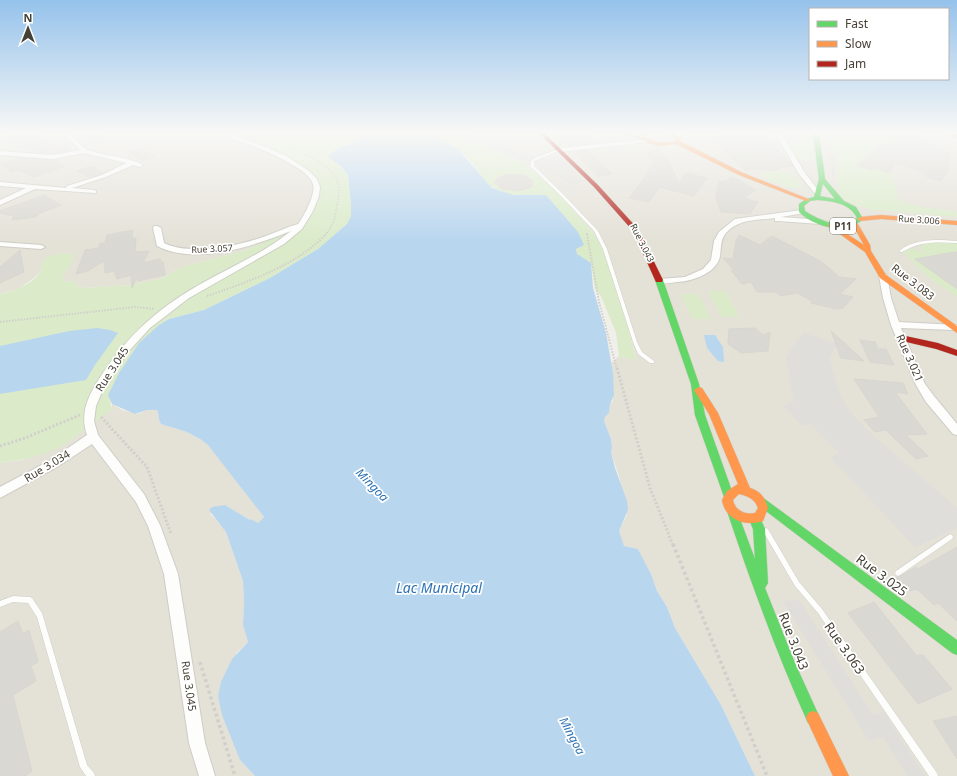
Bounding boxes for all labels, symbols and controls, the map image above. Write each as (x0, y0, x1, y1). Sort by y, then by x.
north arrow (8, 8, 48, 48)
legend (809, 8, 949, 80)
text: N (24, 10, 32, 25)
text: Fast (845, 15, 869, 32)
text: Slow (845, 35, 872, 52)
text: Jam (844, 55, 866, 72)
street label: Rue 3.006 (898, 212, 940, 227)
road number: P11 (830, 218, 856, 234)
street label: Rue 3.043 (627, 221, 658, 264)
street label: Rue 3.057 (191, 241, 233, 256)
street label: Rue 3.083 (889, 260, 938, 303)
street label: Rue 3.021 (893, 332, 928, 384)
street label: Rue 3.045 (91, 343, 132, 394)
street label: Rue 3.034 (21, 446, 73, 485)
water label: Mingoa (352, 464, 393, 505)
street label: Rue 3.025 (853, 550, 911, 600)
water label: Lac Municipal (396, 578, 482, 597)
street label: Rue 3.043 (775, 610, 813, 672)
street label: Rue 3.063 (820, 618, 870, 678)
street label: Rue 3.045 (179, 660, 200, 712)
water label: Mingoa (555, 714, 590, 758)

